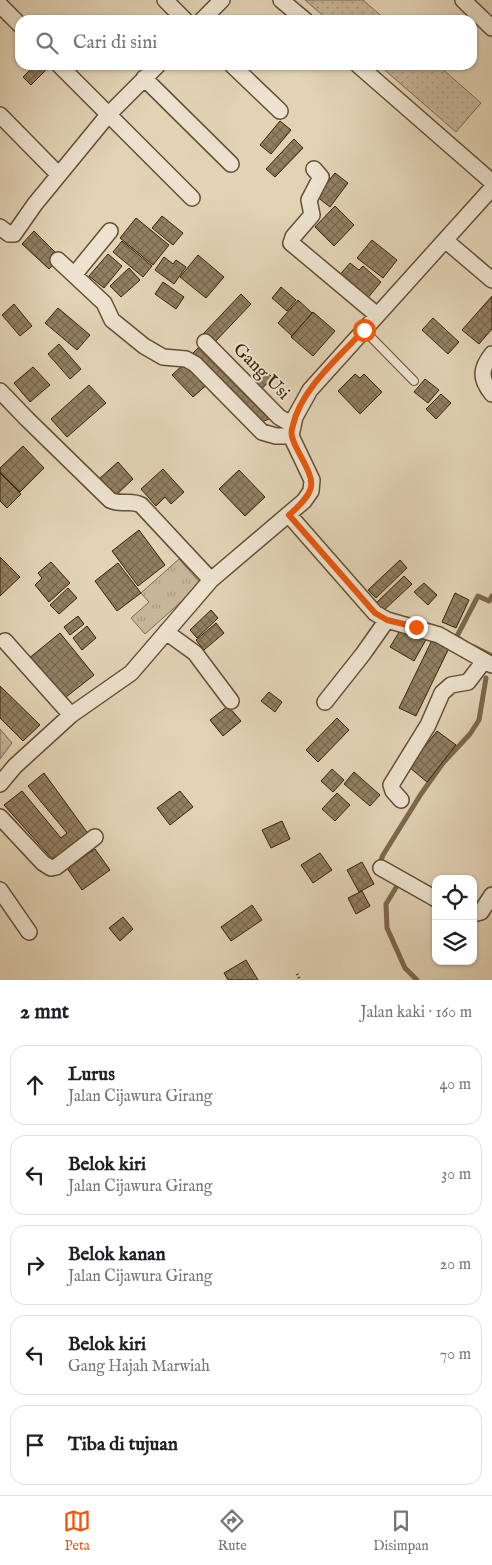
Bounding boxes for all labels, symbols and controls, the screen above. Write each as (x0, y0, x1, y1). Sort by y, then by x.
search box (15, 15, 477, 70)
icon: search (33, 29, 61, 57)
text: Cari di sini (73, 31, 157, 55)
route start (353, 319, 376, 342)
street label: Gang Usi (228, 339, 294, 405)
route end (405, 616, 428, 639)
map controls (432, 875, 477, 965)
button: locate (432, 875, 477, 920)
button: layers (432, 920, 477, 965)
text: 2 mnt (20, 999, 69, 1026)
text: Jalan kaki · 160 m (360, 1003, 472, 1023)
text: Lurus (68, 1063, 115, 1087)
icon: ahead (21, 1071, 49, 1099)
text: 40 m (439, 1075, 471, 1095)
text: Jalan Cijawura Girang (68, 1087, 213, 1107)
text: Belok kiri (68, 1153, 146, 1177)
icon: left (21, 1161, 49, 1189)
text: 30 m (441, 1165, 471, 1185)
text: Jalan Cijawura Girang (68, 1177, 213, 1197)
text: Belok kanan (68, 1243, 166, 1267)
icon: right (21, 1251, 49, 1279)
text: 20 m (440, 1255, 471, 1275)
text: Jalan Cijawura Girang (68, 1267, 213, 1287)
text: Belok kiri (68, 1333, 146, 1357)
icon: left (21, 1341, 49, 1369)
text: 70 m (440, 1345, 471, 1365)
text: Gang Hajah Marwiah (68, 1357, 210, 1377)
icon: arrive (21, 1431, 49, 1459)
text: Tiba di tujuan (68, 1433, 178, 1457)
tab: Peta (63, 1507, 91, 1555)
tab: Rute (218, 1507, 247, 1555)
tab: Disimpan (373, 1507, 429, 1555)

